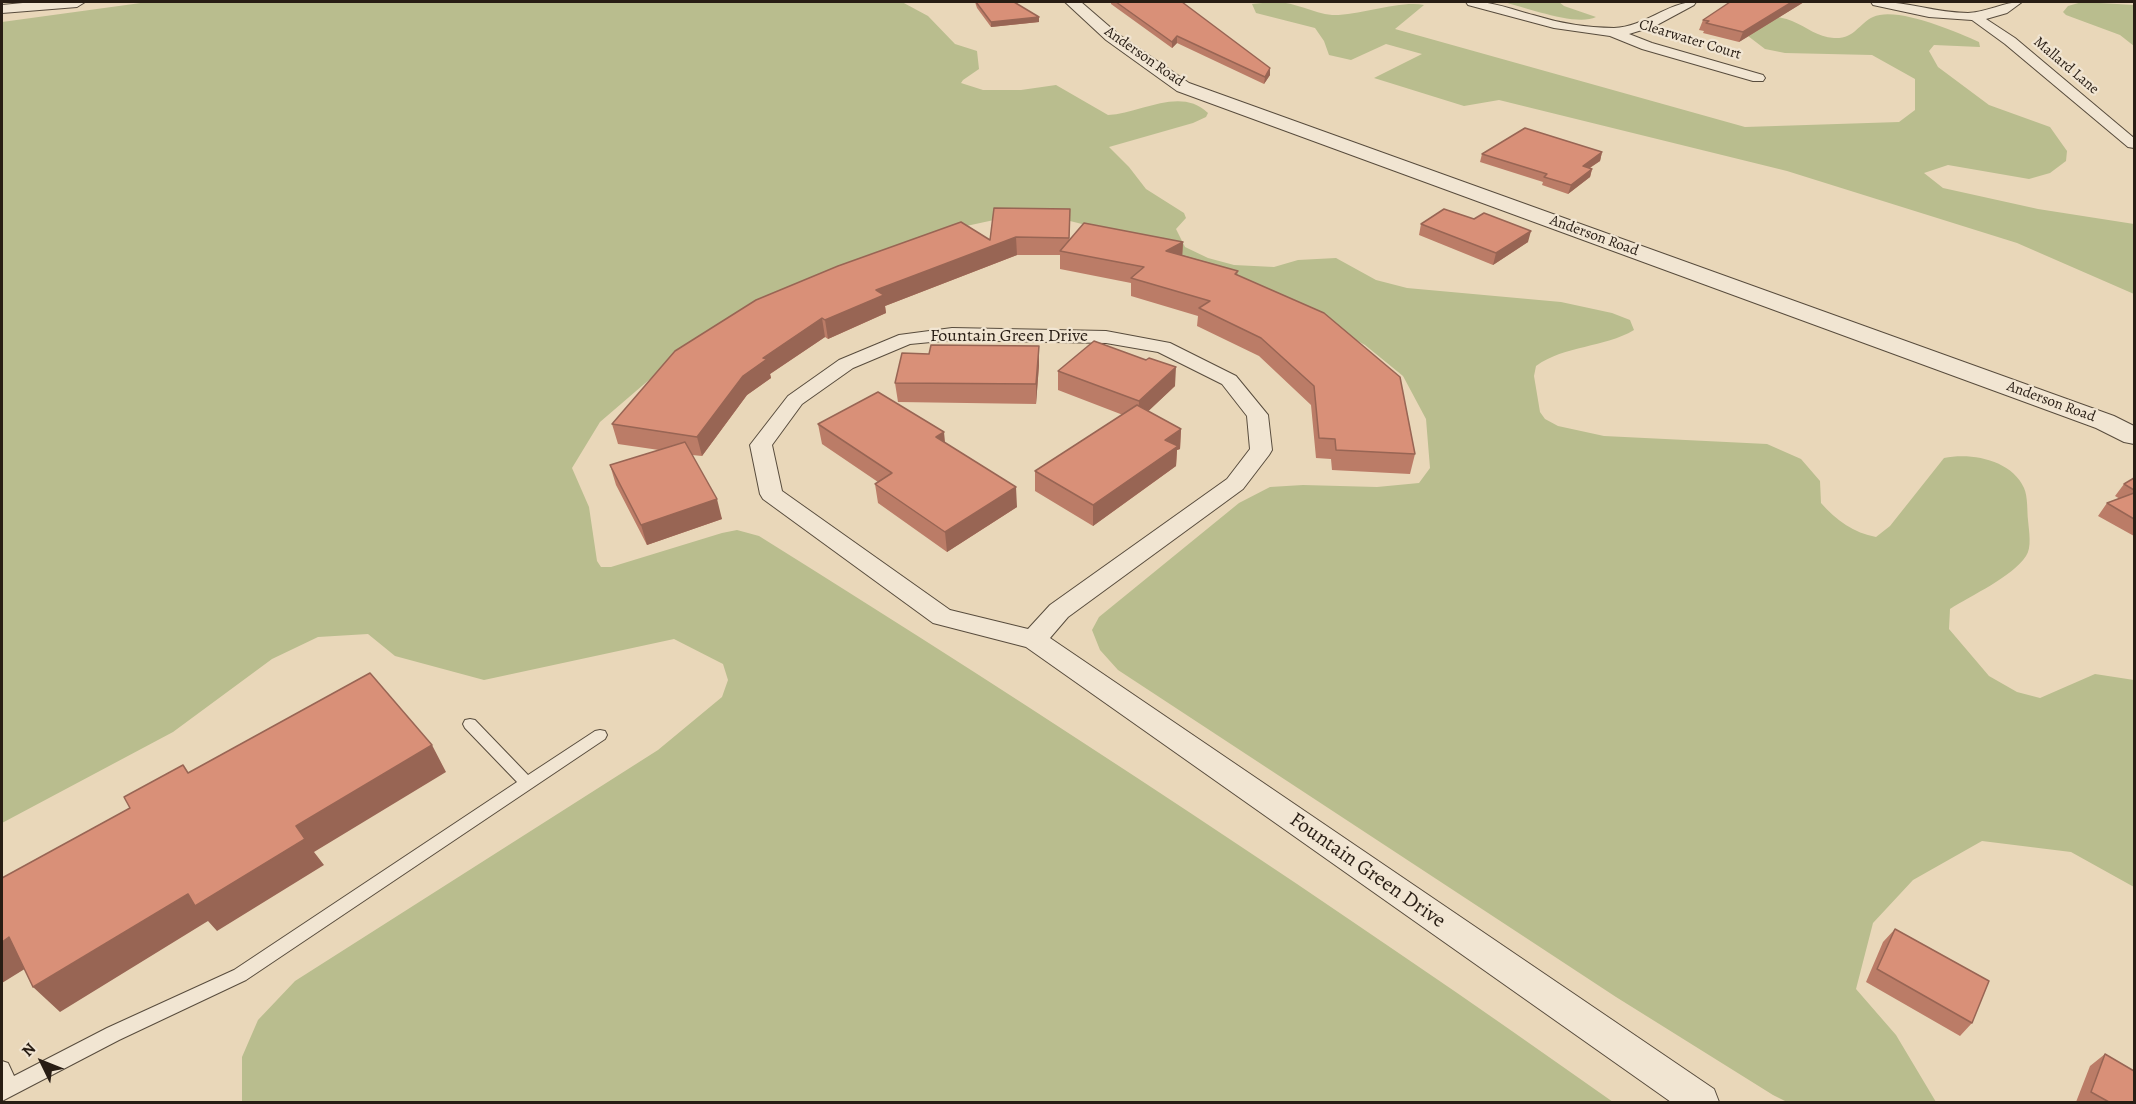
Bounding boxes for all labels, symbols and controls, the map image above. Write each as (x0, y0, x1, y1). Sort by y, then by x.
street label: Clearwater Court (1637, 16, 1743, 64)
street label: Anderson Road (1101, 23, 1187, 91)
street label: Mallard Lane (2030, 33, 2102, 99)
street label: Anderson Road (1547, 212, 1641, 260)
street label: Fountain Green Drive (930, 326, 1088, 348)
street label: Anderson Road (2004, 378, 2098, 426)
street label: Fountain Green Drive (1284, 808, 1450, 934)
north arrow (12, 1032, 72, 1092)
text: N (17, 1038, 41, 1061)

